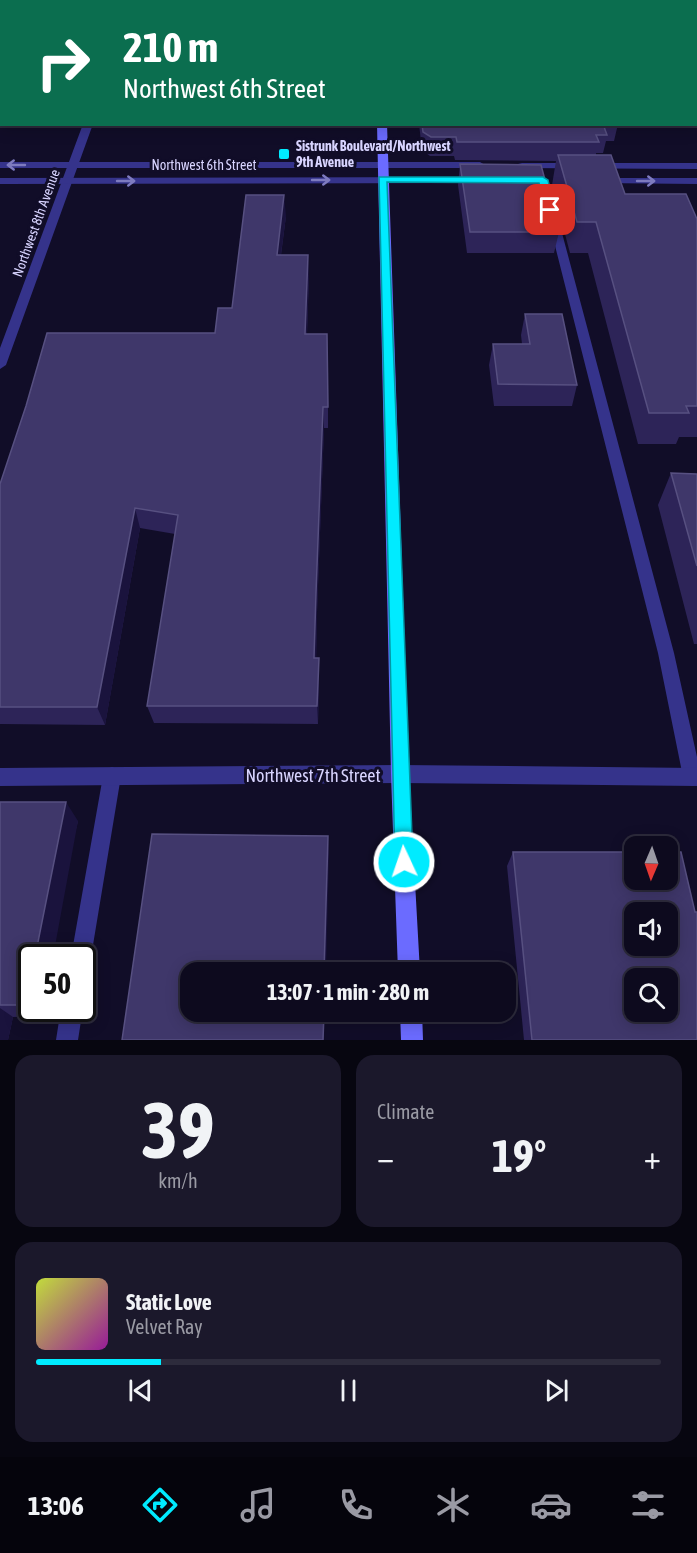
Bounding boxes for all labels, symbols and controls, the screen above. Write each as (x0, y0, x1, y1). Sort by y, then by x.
text: 210 m (123, 23, 218, 71)
icon: right (24, 24, 102, 102)
text: Northwest 6th Street (123, 73, 326, 104)
place label: Sistrunk Boulevard/Northwest 9th Avenue (296, 138, 450, 170)
marker: Sistrunk Boulevard/Northwest 9th Avenue (277, 147, 291, 161)
street label: Northwest 6th Street (151, 157, 257, 173)
one-way arrow (6, 159, 26, 171)
street label: Northwest 8th Avenue (9, 167, 63, 279)
one-way arrow (311, 174, 331, 186)
one-way arrow (116, 175, 136, 187)
one-way arrow (636, 175, 656, 187)
pin (524, 184, 575, 235)
icon: arrive (533, 193, 566, 226)
street label: Northwest 7th Street (245, 765, 381, 786)
position arrow (372, 830, 436, 894)
north arrow (624, 836, 678, 890)
map controls (624, 836, 678, 1022)
button: sound (624, 902, 678, 956)
speed limit sign: 50 (18, 944, 96, 1022)
button: search (624, 968, 678, 1022)
text: 13:07 · 1 min · 280 m (267, 979, 429, 1005)
text: 39 (141, 1085, 215, 1175)
text: Climate (377, 1100, 434, 1123)
text: 19° (492, 1130, 546, 1182)
text: − (377, 1138, 394, 1176)
text: + (644, 1138, 661, 1176)
text: km/h (158, 1169, 198, 1192)
text: Static Love (126, 1289, 212, 1315)
text: Velvet Ray (126, 1315, 203, 1338)
icon: previous (124, 1374, 157, 1407)
icon: pause (332, 1374, 365, 1407)
icon: next (540, 1374, 573, 1407)
icon: directions (139, 1484, 181, 1526)
icon: music (237, 1484, 279, 1526)
icon: phone (335, 1484, 377, 1526)
icon: climate (432, 1484, 474, 1526)
icon: car (530, 1484, 572, 1526)
icon: filters (627, 1484, 669, 1526)
text: 13:06 (28, 1490, 84, 1521)

